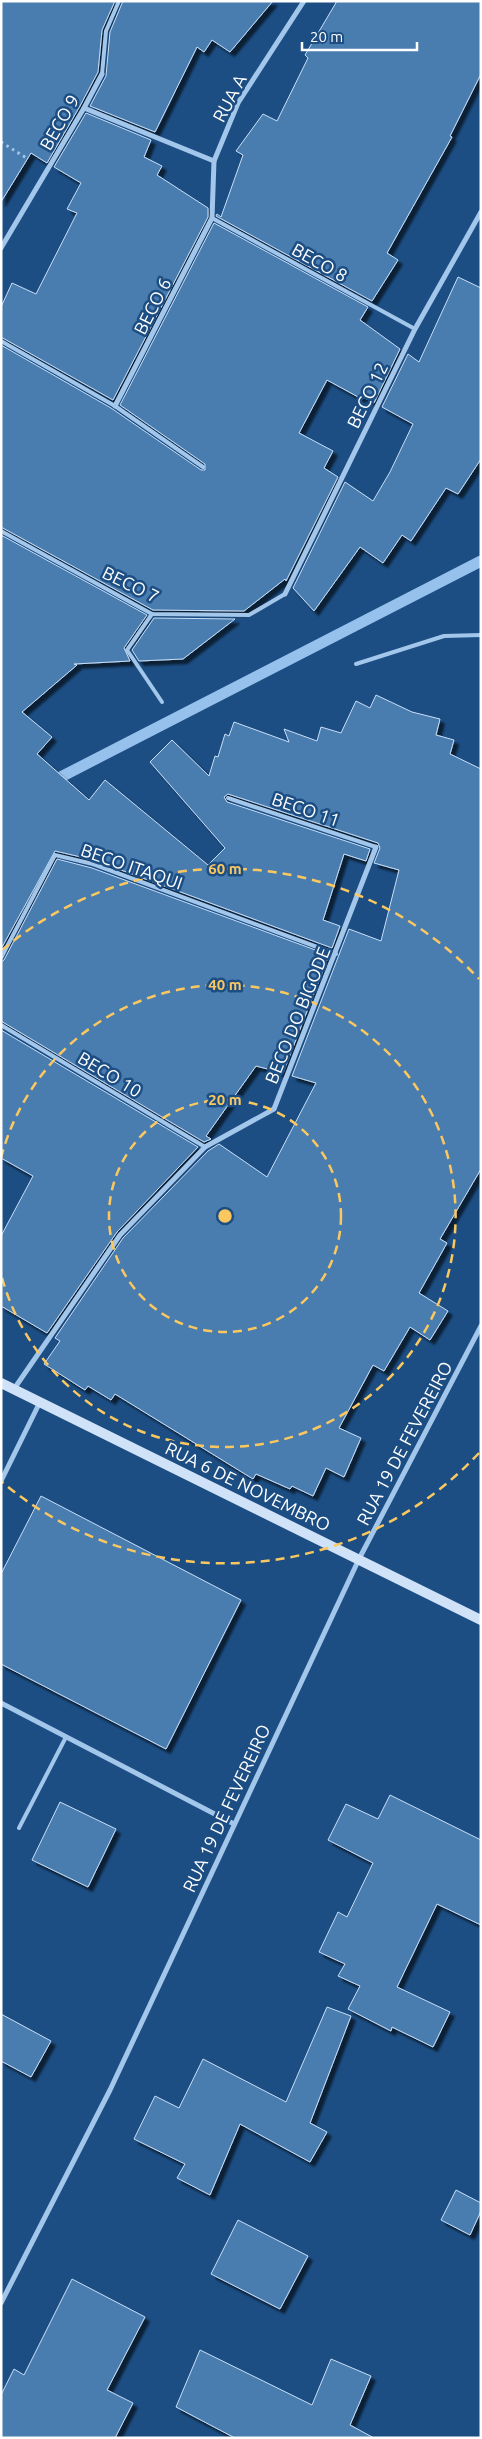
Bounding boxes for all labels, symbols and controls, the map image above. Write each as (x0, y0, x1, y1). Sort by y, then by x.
scale bar (302, 20, 417, 52)
text: 20 m (310, 28, 343, 45)
street label: RUA A (208, 71, 250, 125)
street label: BECO 9 (35, 91, 83, 153)
street label: BECO 8 (289, 239, 351, 285)
street label: BECO 6 (129, 275, 175, 337)
street label: BECO 12 (343, 359, 391, 431)
street label: BECO 7 (99, 562, 163, 606)
street label: BECO 11 (269, 788, 343, 830)
street label: BECO ITAQUI (78, 839, 185, 894)
text: 60 m (208, 860, 242, 877)
street label: BECO DO BIGODE (260, 944, 334, 1086)
text: 40 m (208, 976, 242, 993)
street label: BECO 10 (75, 1047, 145, 1101)
text: 20 m (208, 1091, 242, 1108)
centre of rings (216, 1207, 234, 1225)
street label: RUA 19 DE FEVEREIRO (352, 1358, 456, 1528)
street label: RUA 6 DE NOVEMBRO (162, 1437, 334, 1535)
street label: RUA 19 DE FEVEREIRO (178, 1721, 274, 1895)

